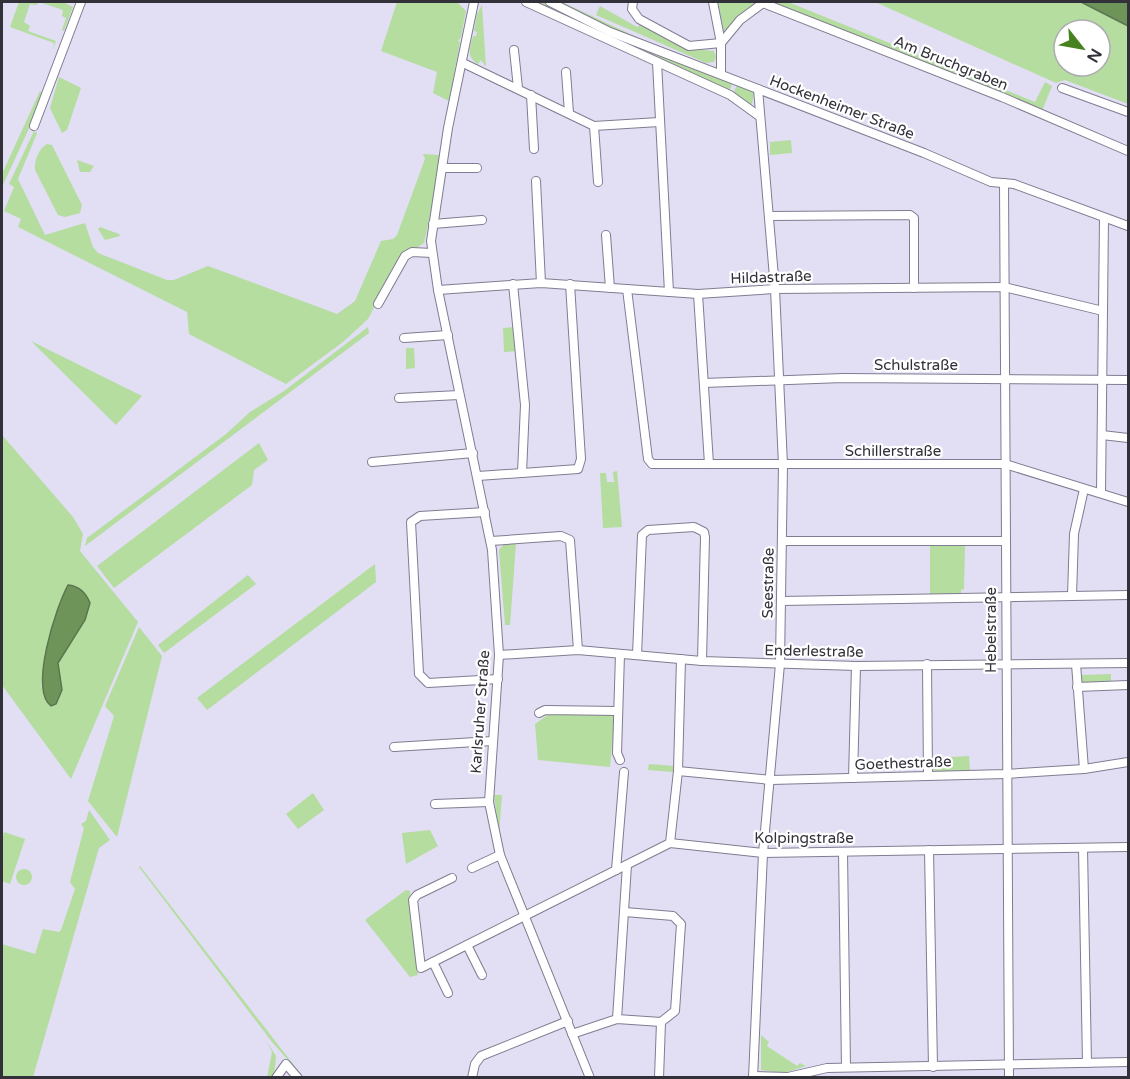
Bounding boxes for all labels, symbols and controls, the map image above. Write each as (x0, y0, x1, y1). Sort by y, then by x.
north arrow (1052, 18, 1112, 78)
street label: Am Bruchgraben (891, 32, 1011, 94)
text: N (1082, 45, 1106, 66)
street label: Hockenheimer Straße (767, 71, 917, 143)
street label: Hildastraße (730, 267, 812, 287)
street label: Schulstraße (874, 356, 958, 374)
street label: Schillerstraße (845, 442, 941, 460)
street label: Seestraße (758, 547, 778, 619)
street label: Hebelstraße (982, 587, 1000, 673)
street label: Enderlestraße (764, 641, 864, 661)
street label: Karlsruher Straße (467, 650, 493, 774)
street label: Goethestraße (854, 752, 952, 774)
street label: Kolpingstraße (754, 829, 854, 847)

